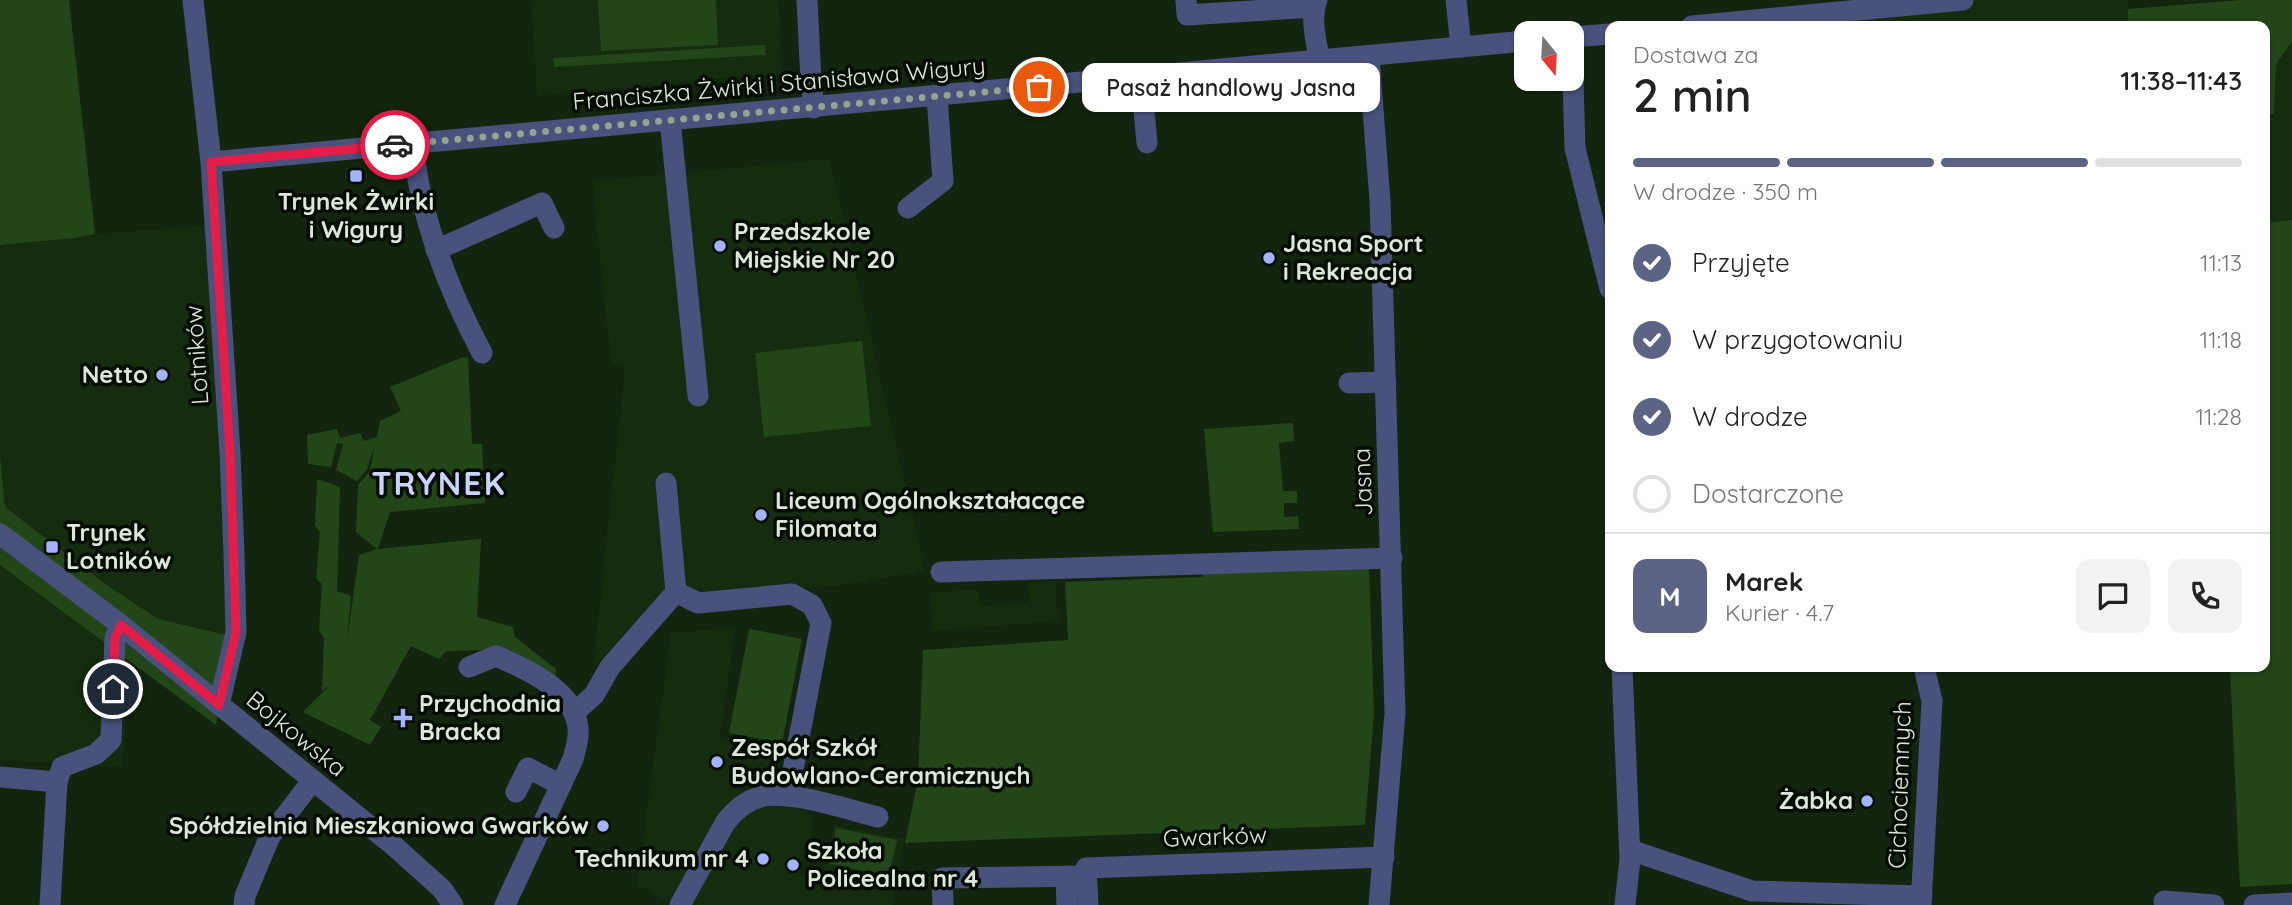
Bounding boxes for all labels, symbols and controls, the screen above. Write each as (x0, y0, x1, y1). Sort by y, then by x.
north arrow (1514, 21, 1584, 91)
map controls (1514, 21, 1584, 91)
text: Dostawa za (1633, 40, 1759, 69)
street label: Franciszka Żwirki i Stanisława Wigury (571, 50, 987, 116)
pin (1009, 57, 1069, 117)
callout: Pasaż handlowy Jasna (1081, 62, 1378, 112)
text: 11:38–11:43 (2121, 64, 2242, 97)
text: 2 min (1633, 66, 1752, 124)
icon: bag (1020, 68, 1058, 106)
text: Pasaż handlowy Jasna (1106, 73, 1356, 102)
courier (360, 110, 430, 180)
icon: car (376, 126, 414, 164)
marker: Trynek Żwirki i Wigury (348, 168, 364, 184)
text: W drodze · 350 m (1633, 177, 1818, 206)
place label: Trynek Żwirki i Wigury (278, 186, 434, 244)
place label: Przedszkole Miejskie Nr 20 (734, 216, 895, 274)
place label: Jasna Sport i Rekreacja (1283, 228, 1424, 286)
marker: Przedszkole Miejskie Nr 20 (712, 238, 728, 254)
icon: check (1633, 244, 1671, 282)
text: Przyjęte (1692, 246, 1790, 279)
text: 11:13 (2200, 248, 2242, 277)
marker: Jasna Sport i Rekreacja (1261, 250, 1277, 266)
street label: Lotników (178, 304, 214, 406)
icon: check (1633, 321, 1671, 359)
text: W przygotowaniu (1692, 323, 1903, 356)
text: 11:18 (2200, 325, 2242, 354)
place label: Netto (82, 359, 148, 389)
marker: Netto (154, 367, 170, 383)
icon: check (1633, 398, 1671, 436)
text: W drodze (1692, 400, 1808, 433)
text: 11:28 (2196, 402, 2242, 431)
street label: Jasna (1346, 448, 1378, 517)
district label: TRYNEK (371, 463, 507, 503)
text: Dostarczone (1692, 477, 1844, 510)
place label: Liceum Ogólnokształacące Filomata (775, 485, 1085, 543)
marker: Liceum Ogólnokształacące Filomata (753, 507, 769, 523)
place label: Trynek Lotników (66, 517, 171, 575)
marker: Trynek Lotników (44, 539, 60, 555)
button: chat (2076, 559, 2150, 633)
button: phone (2168, 559, 2242, 633)
text: Marek (1725, 565, 1803, 598)
text: M (1659, 580, 1681, 613)
text: Kurier · 4.7 (1725, 598, 1834, 627)
pin (83, 659, 143, 719)
icon: home (94, 670, 132, 708)
street label: Bojkowska (241, 684, 353, 783)
place label: Przychodnia Bracka (419, 688, 561, 746)
street label: Cichociemnych (1881, 701, 1917, 869)
marker: Przychodnia Bracka (393, 708, 413, 728)
place label: Zespół Szkół Budowlano-Ceramicznych (731, 732, 1031, 790)
marker: Zespół Szkół Budowlano-Ceramicznych (709, 754, 725, 770)
place label: Żabka (1779, 785, 1853, 815)
marker: Żabka (1859, 793, 1875, 809)
place label: Spółdzielnia Mieszkaniowa Gwarków (169, 810, 589, 840)
marker: Spółdzielnia Mieszkaniowa Gwarków (595, 818, 611, 834)
street label: Gwarków (1162, 819, 1267, 853)
place label: Szkoła Policealna nr 4 (807, 835, 978, 893)
place label: Technikum nr 4 (574, 843, 749, 873)
marker: Technikum nr 4 (755, 851, 771, 867)
marker: Szkoła Policealna nr 4 (785, 857, 801, 873)

